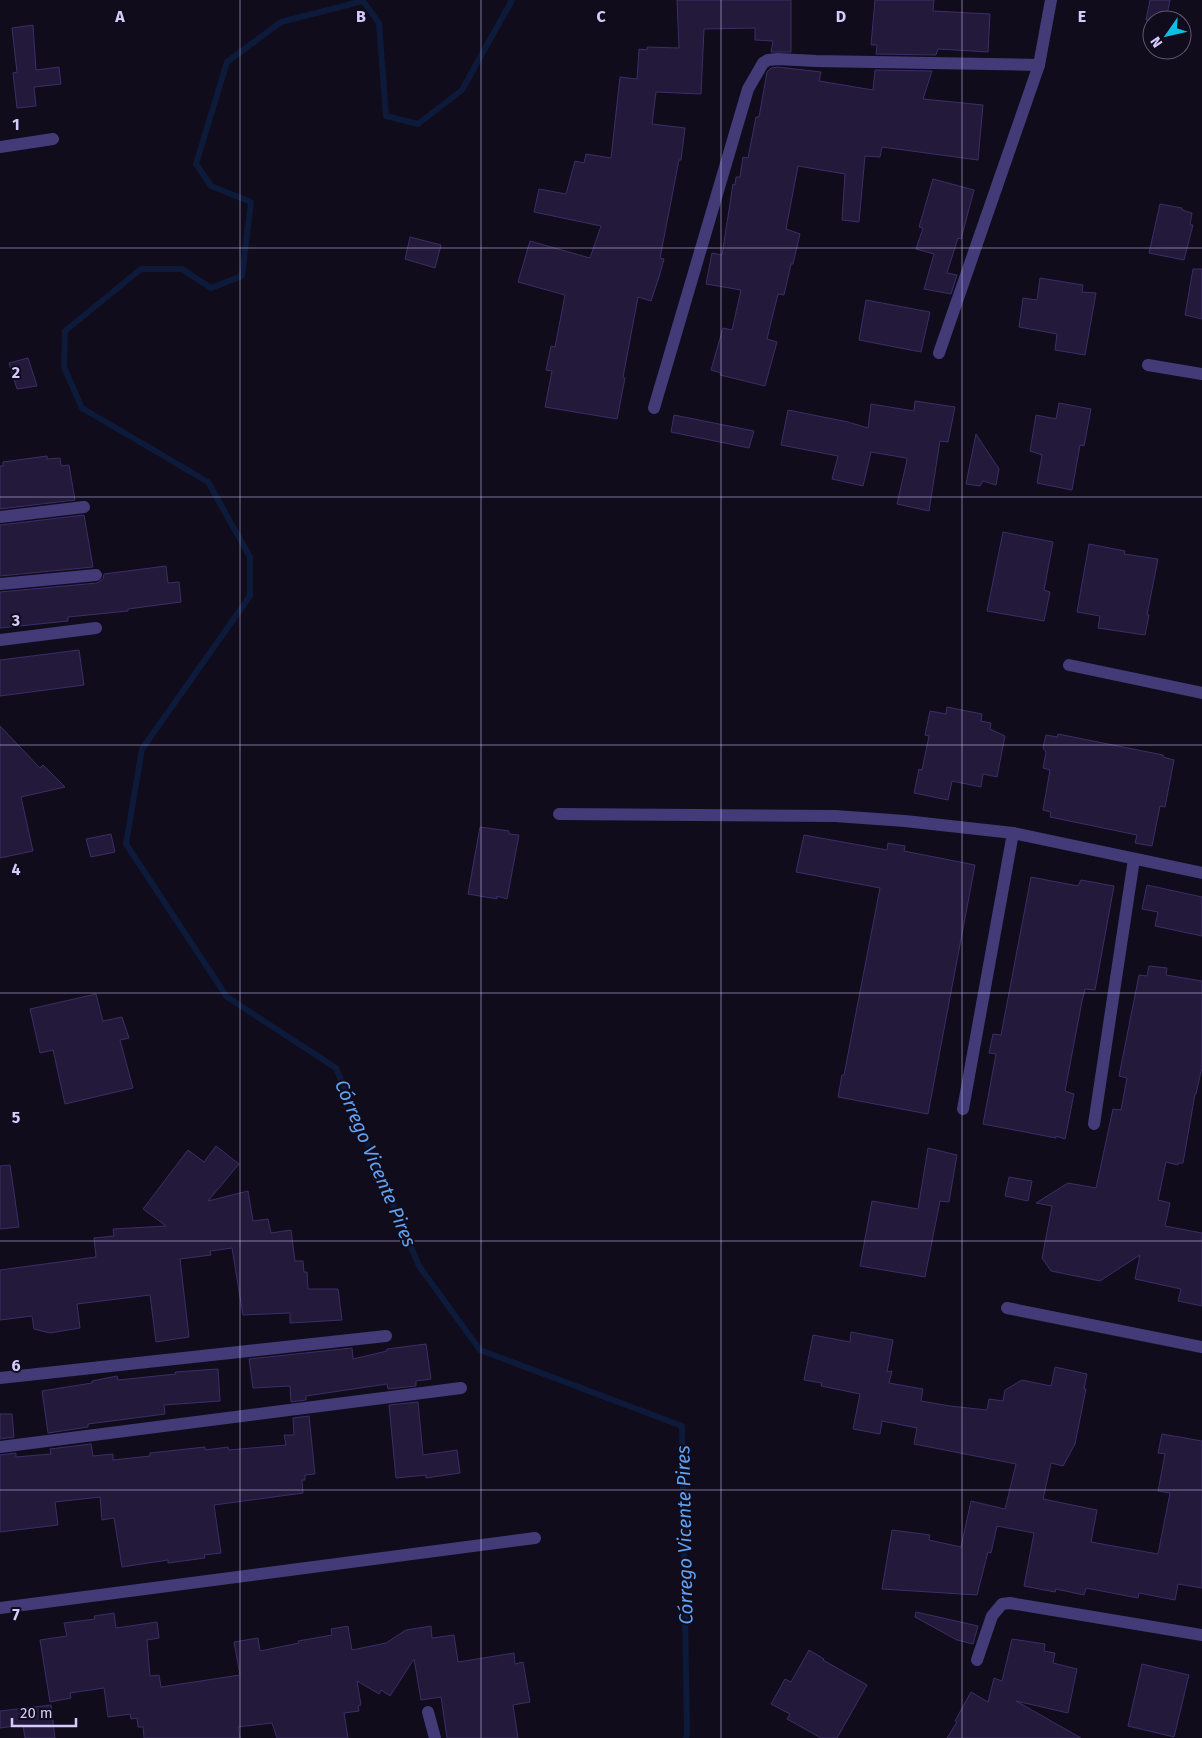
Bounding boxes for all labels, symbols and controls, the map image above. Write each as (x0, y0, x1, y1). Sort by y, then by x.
text: A (114, 7, 125, 26)
text: B (356, 7, 366, 26)
text: C (596, 7, 606, 26)
text: D (836, 7, 846, 26)
text: E (1078, 7, 1086, 26)
north arrow (1142, 10, 1192, 60)
text: N (1147, 33, 1166, 51)
text: 1 (12, 115, 20, 134)
text: 2 (12, 363, 20, 382)
text: 3 (11, 611, 20, 630)
text: 4 (11, 860, 21, 879)
water label: Córrego Vicente Pires (330, 1076, 421, 1251)
text: 5 (12, 1108, 21, 1127)
text: 6 (11, 1356, 21, 1375)
water label: Córrego Vicente Pires (671, 1445, 698, 1625)
text: 7 (12, 1605, 20, 1624)
scale bar (12, 1696, 76, 1728)
text: 20 m (20, 1704, 53, 1722)

